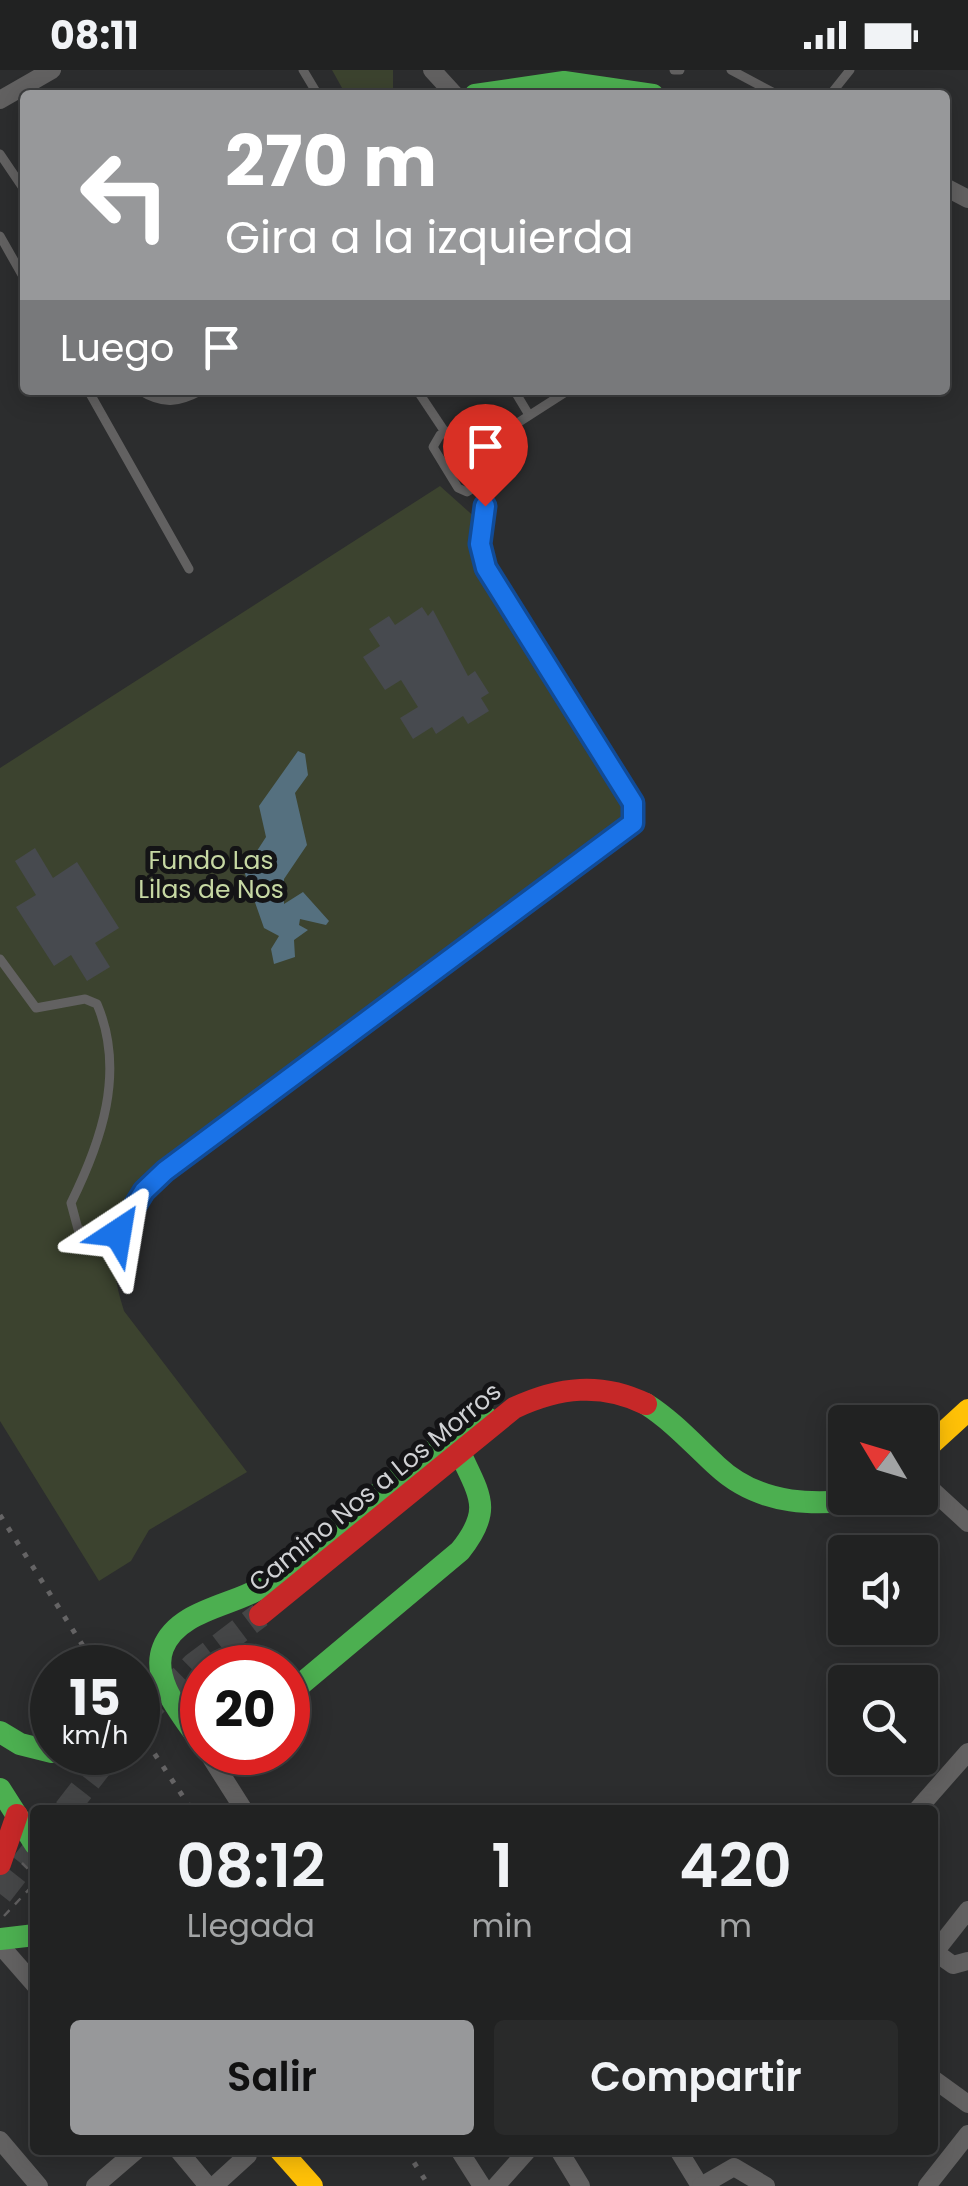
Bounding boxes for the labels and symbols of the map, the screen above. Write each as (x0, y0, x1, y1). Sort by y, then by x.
pin (443, 404, 528, 507)
park label: Fundo Las Lilas de Nos (138, 843, 284, 907)
position arrow (66, 1181, 170, 1285)
street label: Camino Nos a Los Morros (241, 1374, 509, 1600)
north arrow (828, 1405, 938, 1515)
speed limit sign: 20 (180, 1645, 310, 1775)

